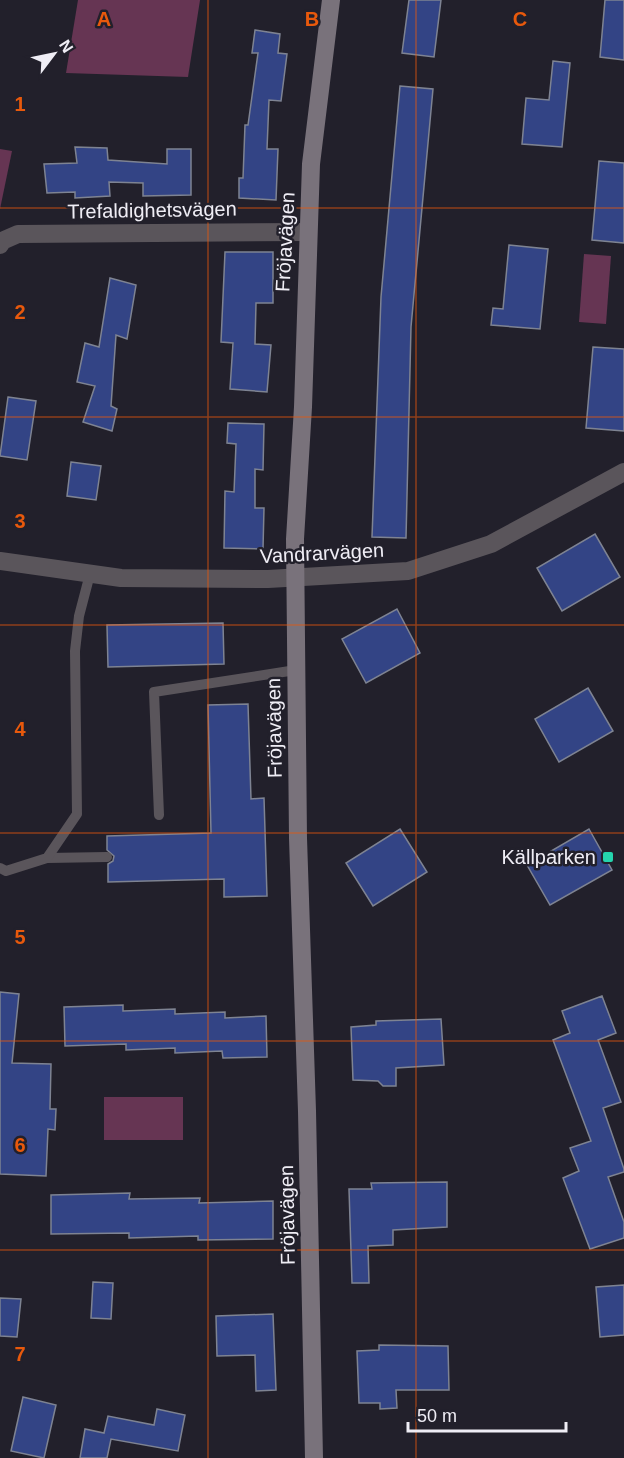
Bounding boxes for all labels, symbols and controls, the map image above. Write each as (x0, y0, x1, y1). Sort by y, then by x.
text: A (97, 8, 111, 30)
text: B (305, 8, 319, 30)
text: C (513, 8, 527, 30)
north arrow (24, 24, 84, 84)
text: N (56, 37, 77, 56)
text: 1 (14, 93, 26, 115)
street label: Fröjavägen (271, 191, 299, 293)
street label: Trefaldighetsvägen (67, 198, 237, 222)
text: 2 (14, 301, 26, 323)
text: 3 (14, 510, 26, 532)
street label: Vandrarvägen (259, 539, 385, 567)
street label: Fröjavägen (262, 678, 286, 778)
text: 4 (14, 718, 26, 740)
place label: Källparken (501, 846, 596, 868)
marker: Källparken (601, 850, 615, 864)
text: 5 (14, 926, 26, 948)
text: 6 (14, 1134, 26, 1156)
street label: Fröjavägen (275, 1165, 299, 1265)
text: 7 (14, 1343, 26, 1365)
scale bar (408, 1395, 566, 1433)
text: 50 m (417, 1406, 457, 1426)

